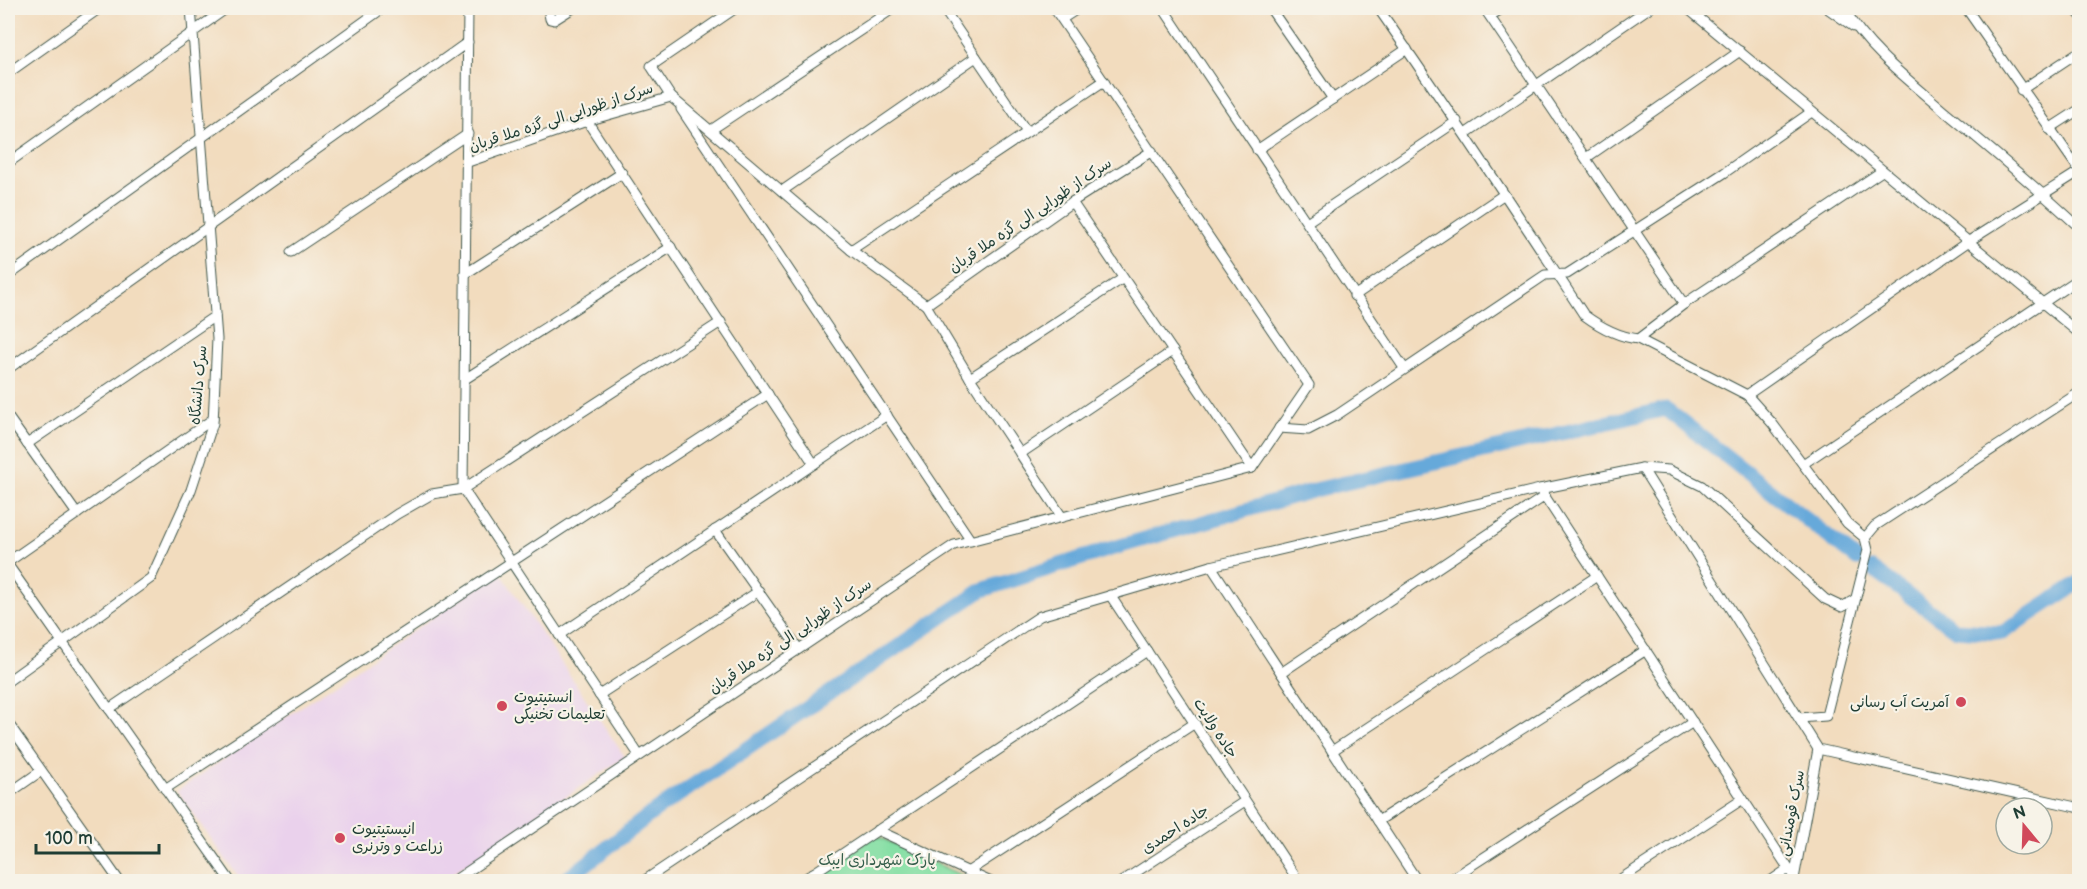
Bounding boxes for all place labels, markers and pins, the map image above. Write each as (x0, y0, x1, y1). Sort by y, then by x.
place label: انستیتیوت تعلیمات تخنیکی (514, 688, 606, 724)
place label: آمریت آب رسانی (1850, 693, 1950, 712)
marker: آمریت آب رسانی (1954, 695, 1968, 709)
marker: انستیتیوت تعلیمات تخنیکی (495, 699, 509, 713)
place label: انیستیتیوت زراعت و وترنری (352, 820, 443, 856)
marker: انیستیتیوت زراعت و وترنری (333, 831, 347, 845)

